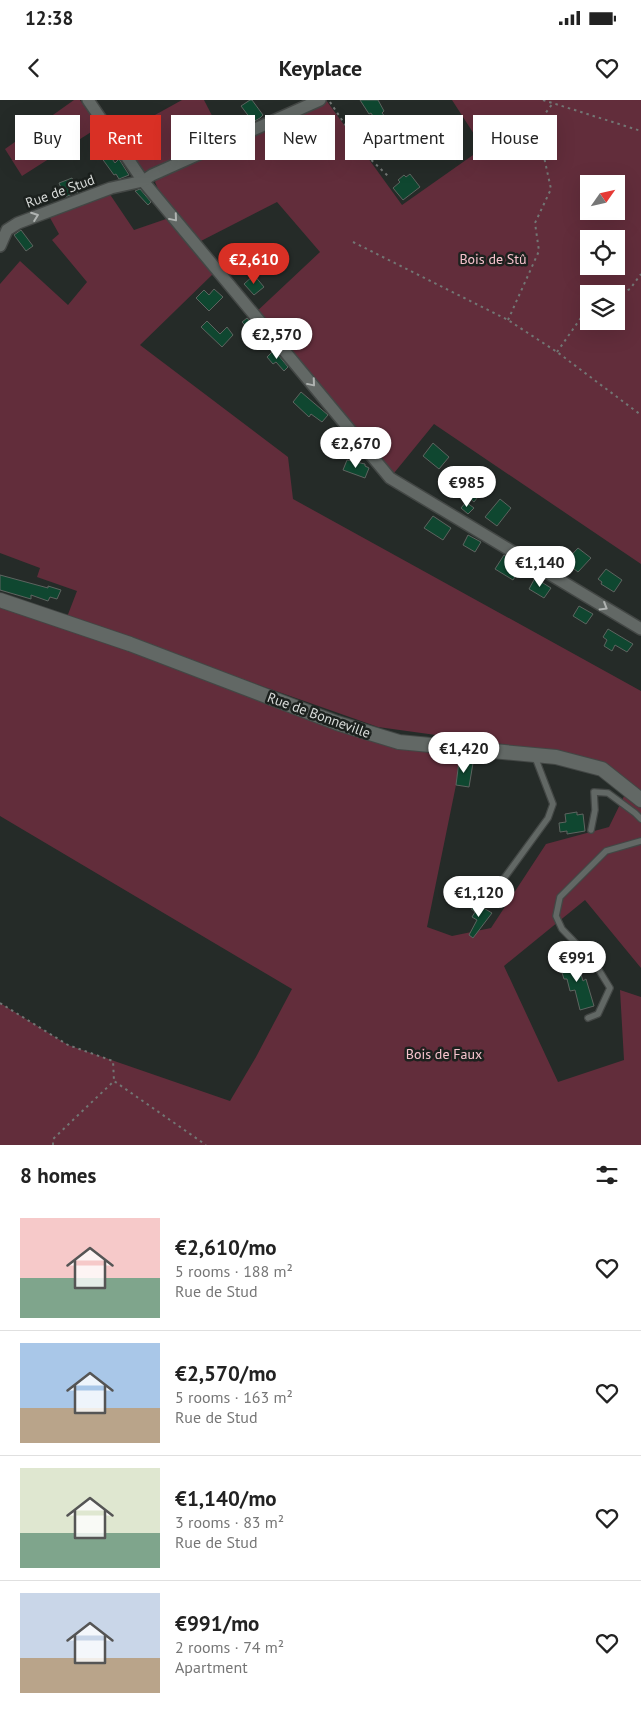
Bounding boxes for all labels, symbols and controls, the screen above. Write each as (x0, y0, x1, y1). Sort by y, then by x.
text: 12:38 (25, 6, 73, 30)
icon: back (20, 54, 48, 82)
text: Keyplace (279, 54, 362, 82)
icon: heart (593, 54, 621, 82)
chip: Buy (15, 115, 80, 160)
chip: Rent (90, 115, 161, 160)
chip: Filters (171, 115, 255, 160)
chip: New (265, 115, 335, 160)
chip: Apartment (345, 115, 463, 160)
chip: House (473, 115, 557, 160)
street label: Rue de Stud (23, 170, 97, 212)
north arrow (580, 175, 625, 220)
map controls (580, 175, 625, 330)
one-way arrow (30, 212, 39, 222)
one-way arrow (168, 212, 177, 221)
button: locate (580, 230, 625, 275)
pin: €2,610 (213, 242, 295, 285)
text: €2,610 (229, 249, 279, 269)
park label: Bois de Stû (459, 250, 527, 268)
button: layers (580, 285, 625, 330)
pin: €2,570 (236, 318, 318, 360)
text: €2,570 (252, 324, 302, 344)
one-way arrow (306, 378, 315, 387)
pin: €2,670 (315, 426, 397, 469)
text: €2,670 (331, 433, 381, 453)
pin: €985 (437, 466, 497, 508)
text: €985 (449, 472, 485, 492)
pin: €1,140 (499, 546, 581, 588)
text: €1,140 (515, 552, 565, 572)
one-way arrow (598, 600, 607, 610)
street label: Rue de Bonneville (265, 688, 373, 742)
pin: €1,420 (423, 732, 505, 774)
text: €1,420 (439, 738, 489, 758)
pin: €1,120 (438, 876, 520, 918)
text: €1,120 (454, 882, 504, 902)
pin: €991 (547, 940, 607, 983)
text: €991 (559, 947, 595, 967)
park label: Bois de Faux (406, 1045, 482, 1063)
icon: filters (593, 1161, 621, 1189)
text: 8 homes (20, 1162, 96, 1189)
text: €2,610/mo (175, 1234, 277, 1261)
icon: home (60, 1238, 120, 1298)
icon: heart (593, 1254, 621, 1282)
text: 5 rooms · 188 m² (175, 1261, 293, 1281)
text: Rue de Stud (175, 1281, 258, 1301)
text: €2,570/mo (175, 1360, 277, 1387)
icon: home (60, 1363, 120, 1423)
icon: heart (593, 1379, 621, 1407)
text: 5 rooms · 163 m² (175, 1387, 293, 1407)
text: Rue de Stud (175, 1407, 258, 1427)
text: €1,140/mo (175, 1485, 277, 1512)
icon: home (60, 1488, 120, 1548)
icon: heart (593, 1504, 621, 1532)
text: 3 rooms · 83 m² (175, 1512, 284, 1532)
text: Rue de Stud (175, 1532, 258, 1552)
text: €991/mo (175, 1610, 259, 1637)
icon: home (60, 1613, 120, 1673)
icon: heart (593, 1629, 621, 1657)
text: 2 rooms · 74 m² (175, 1637, 284, 1657)
text: Apartment (175, 1657, 248, 1677)

